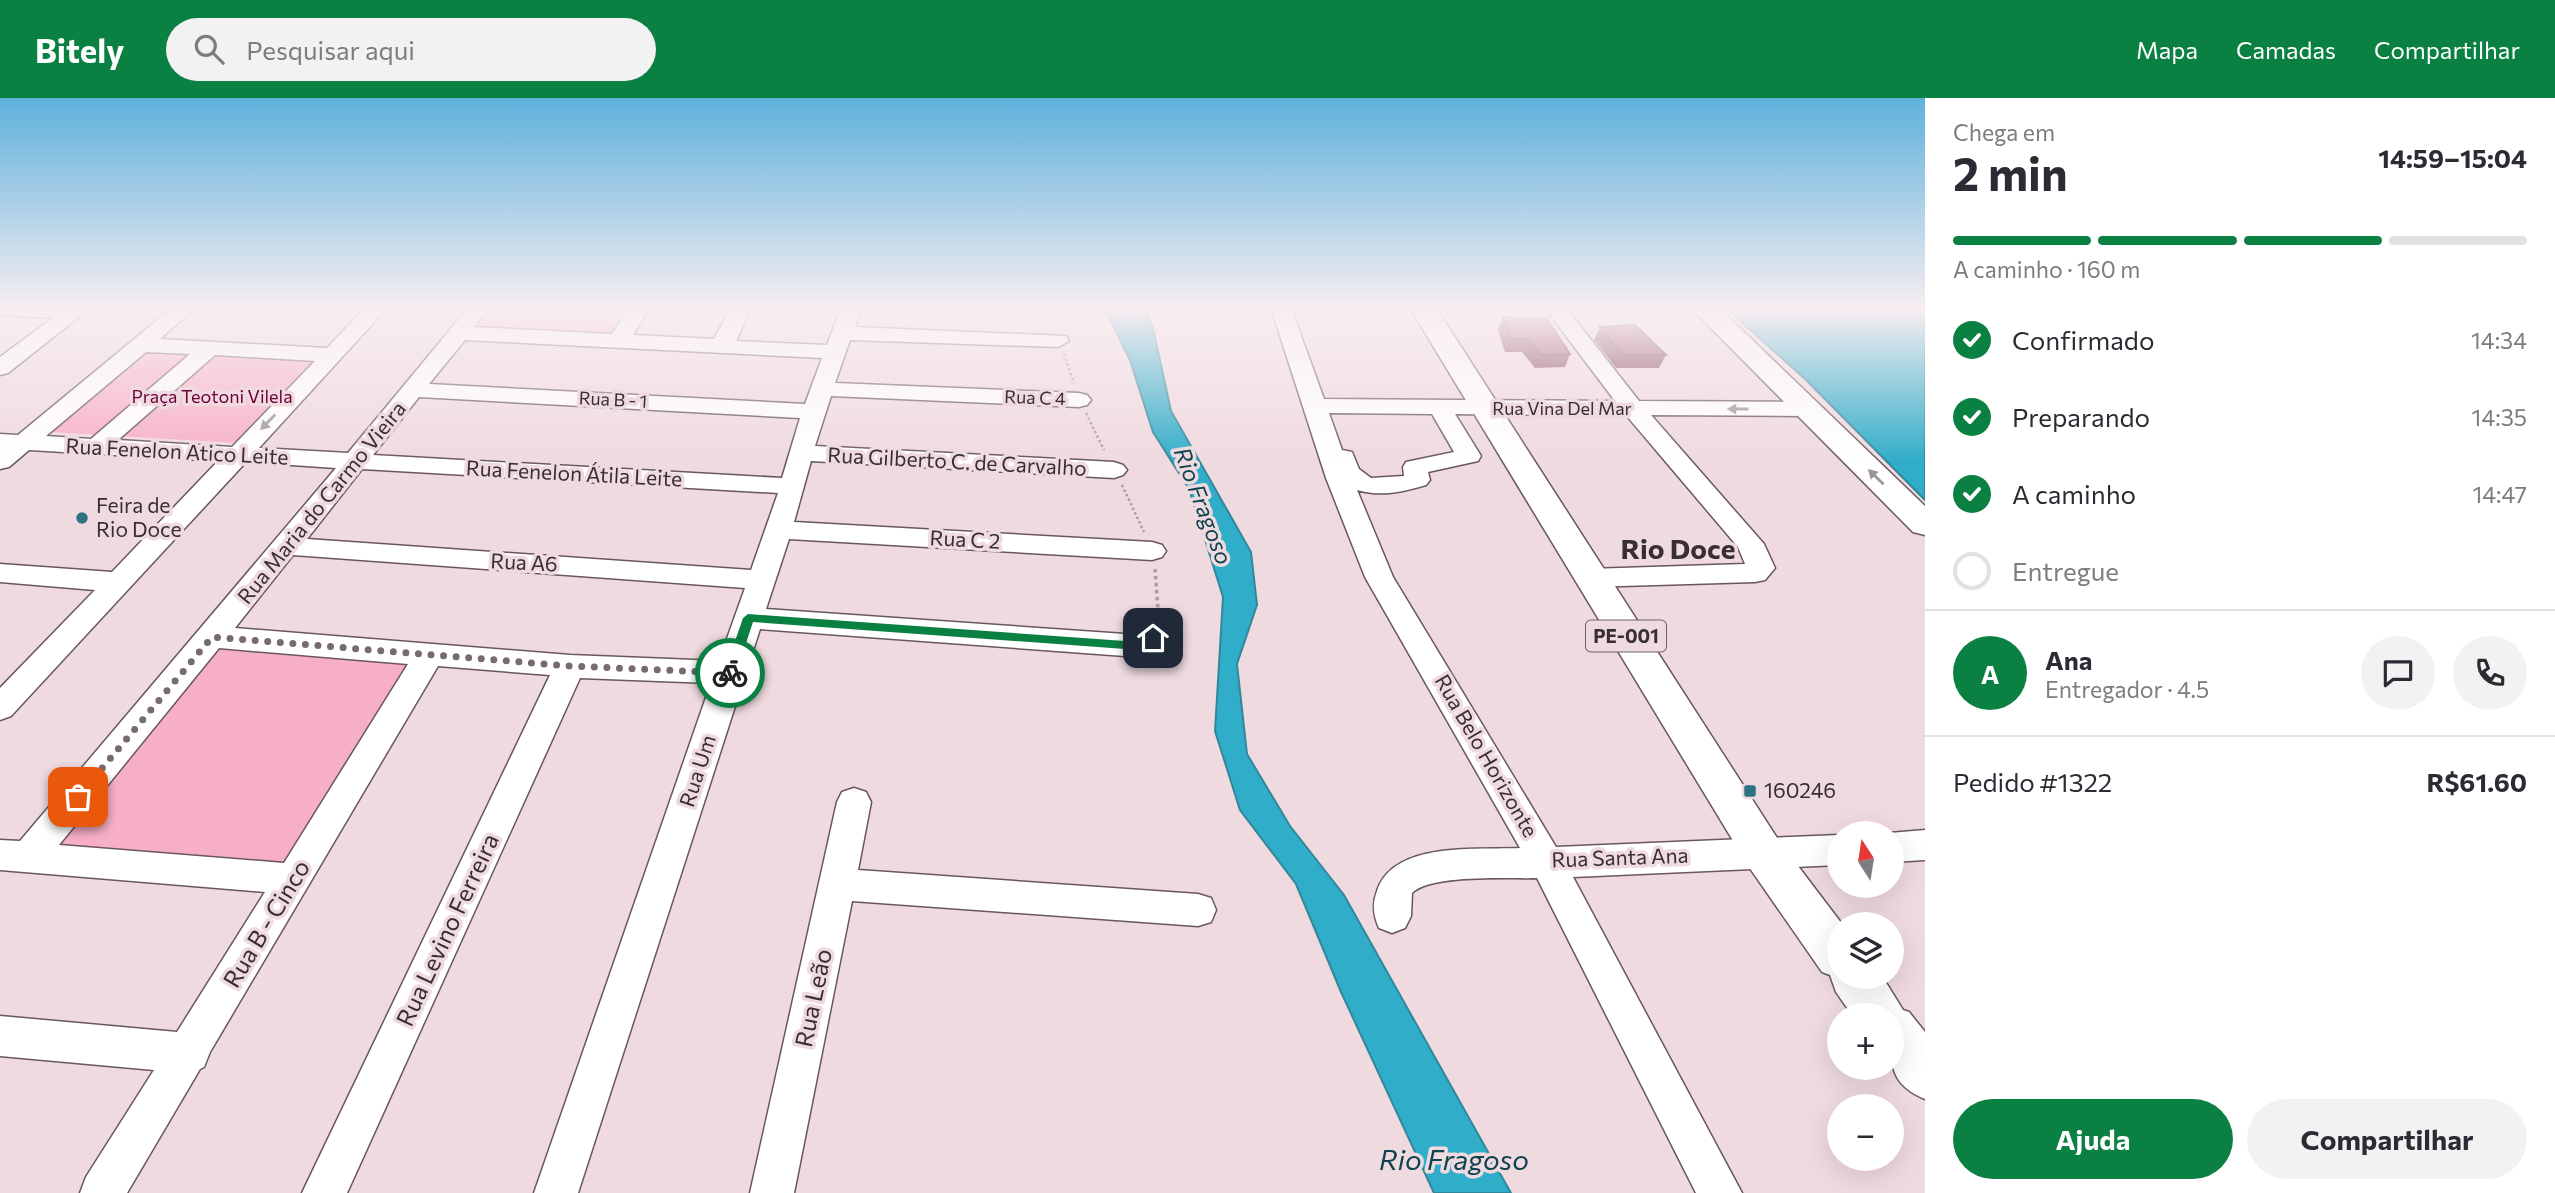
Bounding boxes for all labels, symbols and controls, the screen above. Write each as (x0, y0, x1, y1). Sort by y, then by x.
search box (166, 18, 656, 81)
text: Bitely (35, 29, 124, 70)
icon: search (190, 30, 228, 68)
text: Pesquisar aqui (246, 34, 415, 65)
text: Mapa (2136, 35, 2198, 64)
text: Camadas (2236, 35, 2336, 64)
text: Compartilhar (2374, 35, 2520, 64)
text: Chega em (1953, 118, 2055, 146)
text: 14:59–15:04 (2378, 142, 2527, 173)
text: 2 min (1953, 144, 2068, 200)
text: A caminho · 160 m (1953, 255, 2140, 283)
icon: check (1953, 321, 1991, 359)
text: Confirmado (2012, 324, 2154, 355)
text: 14:34 (2471, 326, 2527, 354)
park label: Praça Teotoni Vilela (131, 385, 293, 407)
street label: Rua C 4 (1004, 385, 1066, 409)
street label: Rua B - 1 (578, 386, 648, 412)
street label: Rua Maria do Carmo Vieira (231, 396, 410, 608)
street label: Rua Vina Del Mar (1492, 397, 1632, 419)
icon: check (1953, 398, 1991, 436)
text: Preparando (2012, 401, 2150, 432)
one-way arrow (1727, 403, 1749, 415)
text: 14:35 (2472, 403, 2527, 431)
one-way arrow (261, 413, 277, 430)
street label: Rua Fenelon Atico Leite (65, 432, 289, 469)
street label: Rua Gilberto C. de Carvalho (827, 441, 1087, 480)
water label: Rio Fragoso (1169, 443, 1239, 568)
street label: Rua Fenelon Átila Leite (465, 454, 683, 491)
one-way arrow (1868, 468, 1885, 485)
icon: check (1953, 475, 1991, 513)
text: A caminho (2012, 478, 2136, 509)
text: 14:47 (2472, 480, 2527, 508)
place label: Feira de Rio Doce (96, 492, 182, 541)
marker: Feira de Rio Doce (74, 510, 90, 526)
street label: Rua C 2 (929, 524, 1001, 553)
district label: Rio Doce (1621, 531, 1735, 565)
street label: Rua A6 (490, 547, 558, 576)
text: Entregue (2012, 555, 2119, 586)
pin (1123, 608, 1183, 668)
icon: home (1134, 619, 1172, 657)
road number: PE-001 (1586, 621, 1666, 652)
button: chat (2361, 636, 2435, 710)
button: phone (2453, 636, 2527, 710)
courier (695, 638, 765, 708)
text: Ana (2045, 644, 2092, 675)
icon: bike (711, 654, 749, 692)
text: A (1981, 658, 1999, 689)
street label: Rua Belo Horizonte (1431, 669, 1544, 841)
text: Entregador · 4.5 (2045, 675, 2209, 703)
street label: Rua Um (673, 731, 720, 810)
text: Pedido #1322 (1953, 766, 2112, 797)
text: R$61.60 (2426, 766, 2527, 797)
pin (48, 767, 108, 827)
place label: 160246 (1764, 777, 1836, 802)
icon: bag (59, 778, 97, 816)
marker: 160246 (1742, 783, 1758, 799)
north arrow (1827, 821, 1904, 898)
map controls (1827, 821, 1904, 1171)
street label: Rua Levino Ferreira (389, 828, 504, 1030)
street label: Rua Santa Ana (1551, 842, 1689, 871)
street label: Rua B - Cinco (216, 854, 315, 992)
button: layers (1827, 912, 1904, 989)
street label: Rua Leão (788, 946, 837, 1049)
button: + (1827, 1003, 1904, 1080)
button: − (1827, 1094, 1904, 1171)
button: Ajuda (1953, 1099, 2233, 1179)
button: Compartilhar (2247, 1099, 2527, 1179)
water label: Rio Fragoso (1379, 1142, 1529, 1176)

